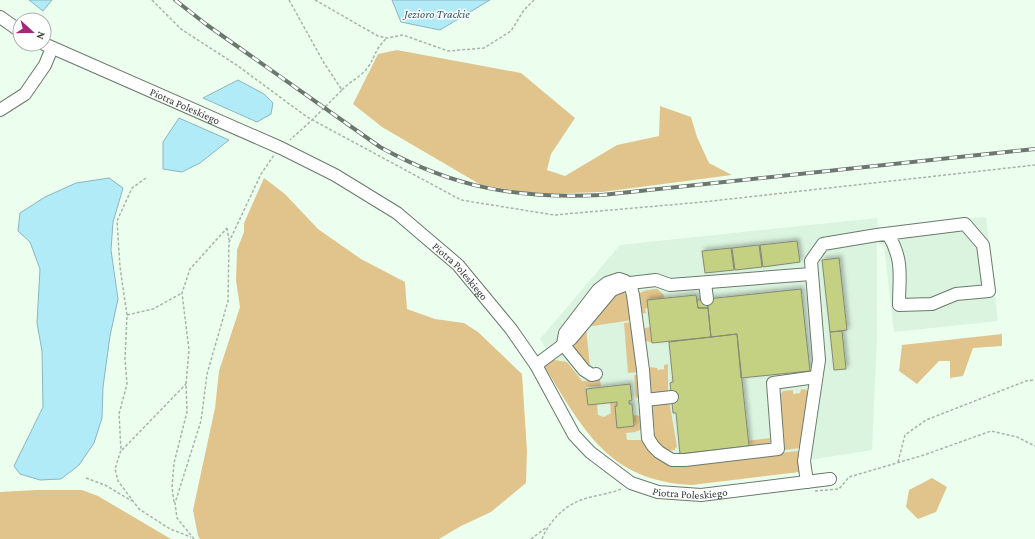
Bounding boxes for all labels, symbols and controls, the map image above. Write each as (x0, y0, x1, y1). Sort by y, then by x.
water label: Jezioro Trackie (402, 7, 470, 21)
north arrow (12, 12, 52, 52)
text: N (34, 30, 48, 42)
street label: Piotra Poleskiego (148, 85, 222, 127)
street label: Piotra Poleskiego (430, 240, 491, 303)
street label: Piotra Poleskiego (651, 485, 729, 501)

